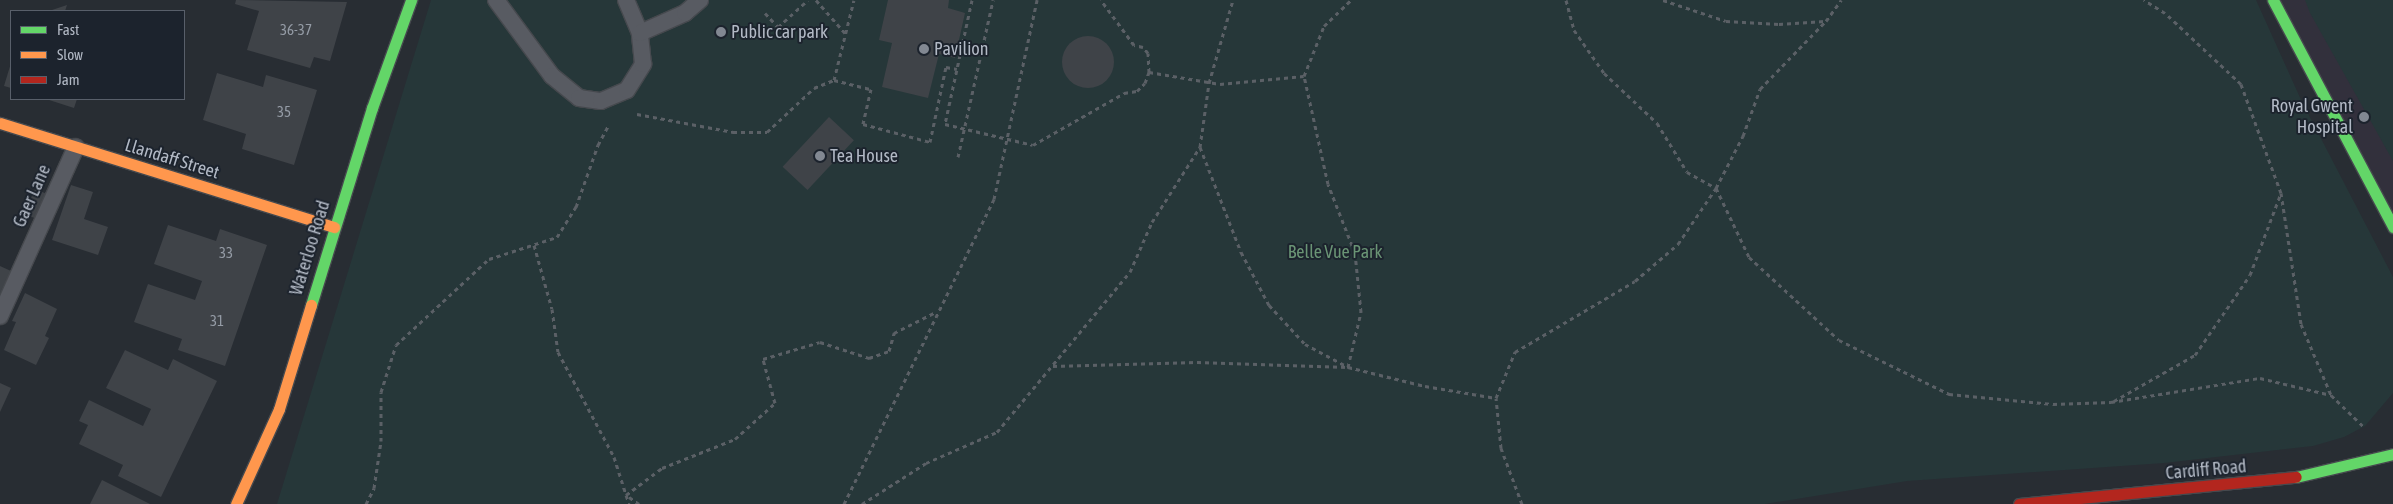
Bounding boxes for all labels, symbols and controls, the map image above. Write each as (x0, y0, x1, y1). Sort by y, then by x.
legend (10, 10, 185, 100)
text: Fast (57, 21, 79, 38)
house number: 36-37 (280, 21, 312, 39)
place label: Public car park (731, 21, 828, 43)
marker: Public car park (715, 26, 727, 38)
place label: Pavilion (934, 38, 988, 60)
marker: Pavilion (918, 43, 930, 55)
text: Slow (57, 46, 83, 63)
text: Jam (57, 71, 80, 88)
place label: Royal Gwent Hospital (2271, 96, 2353, 138)
house number: 35 (277, 103, 291, 121)
marker: Royal Gwent Hospital (2357, 110, 2371, 124)
street label: Llandaff Street (122, 134, 222, 184)
place label: Tea House (830, 145, 898, 167)
marker: Tea House (814, 150, 826, 162)
street label: Gaer Lane (9, 161, 55, 231)
street label: Waterloo Road (285, 198, 335, 298)
park label: Belle Vue Park (1288, 241, 1382, 263)
house number: 33 (219, 244, 233, 262)
house number: 31 (210, 312, 224, 330)
street label: Cardiff Road (2165, 456, 2247, 484)

